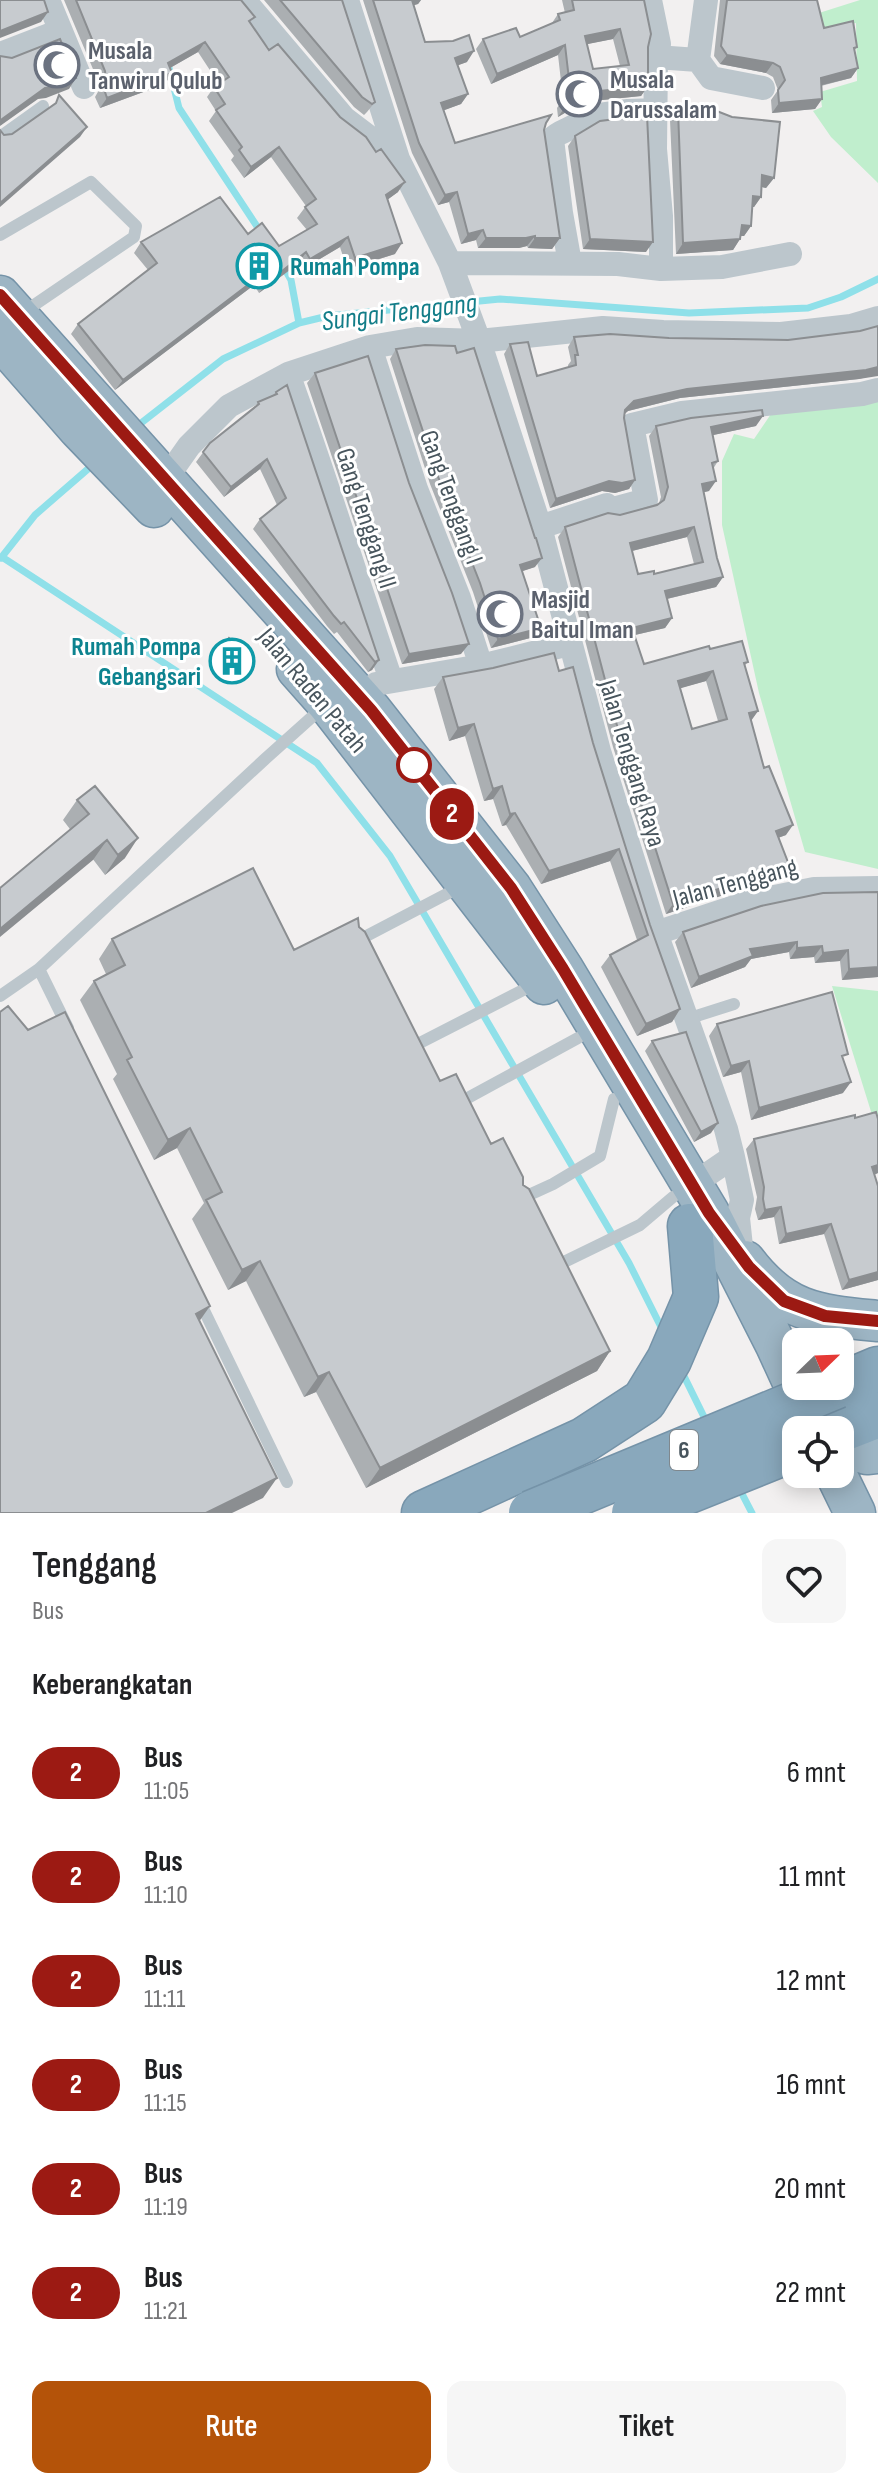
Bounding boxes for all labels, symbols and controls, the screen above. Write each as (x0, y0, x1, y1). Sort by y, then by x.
place label: Musala Tanwirul Qulub (88, 36, 222, 97)
mosque icon: Musala Tanwirul Qulub (33, 41, 81, 89)
place label: Musala Darussalam (610, 65, 717, 126)
mosque icon: Musala Darussalam (555, 70, 603, 118)
building icon: Rumah Pompa (235, 242, 283, 290)
place label: Rumah Pompa (290, 252, 420, 283)
water label: Sungai Tenggang (320, 287, 479, 338)
street label: Gang Tenggang I (412, 426, 489, 569)
street label: Gang Tenggang II (328, 444, 403, 592)
place label: Masjid Baitul Iman (531, 585, 634, 646)
mosque icon: Masjid Baitul Iman (476, 590, 524, 638)
street label: Jalan Raden Patah (250, 622, 373, 760)
place label: Rumah Pompa Gebangsari (71, 632, 201, 693)
building icon: Rumah Pompa Gebangsari (208, 637, 256, 685)
street label: Jalan Tenggang Raya (591, 675, 672, 851)
unlabelled marker (397, 748, 431, 782)
line badge: 2 (426, 788, 478, 840)
text: 2 (446, 797, 458, 830)
street label: Jalan Tenggang (669, 852, 801, 915)
north arrow (782, 1328, 854, 1400)
map controls (782, 1328, 854, 1488)
button: locate (782, 1416, 854, 1488)
road number: 6 (670, 1430, 698, 1470)
button: heart (762, 1539, 846, 1623)
text: Tenggang (32, 1543, 157, 1588)
text: Bus (32, 1596, 64, 1627)
text: Keberangkatan (32, 1667, 192, 1703)
text: Bus (144, 1740, 183, 1776)
text: 6 mnt (787, 1755, 846, 1791)
text: 2 (70, 1756, 82, 1789)
text: 11:05 (144, 1776, 189, 1807)
text: Bus (144, 1844, 183, 1880)
text: 11 mnt (779, 1859, 846, 1895)
text: 2 (70, 1860, 82, 1893)
text: 11:10 (144, 1880, 188, 1911)
text: Bus (144, 1948, 183, 1984)
text: 12 mnt (777, 1963, 846, 1999)
text: 2 (70, 1964, 82, 1997)
text: 11:11 (144, 1984, 185, 2015)
text: Bus (144, 2052, 183, 2088)
text: 16 mnt (776, 2067, 846, 2103)
text: 2 (70, 2068, 82, 2101)
text: 11:15 (144, 2088, 187, 2119)
text: Bus (144, 2156, 183, 2192)
text: 20 mnt (774, 2171, 846, 2207)
text: 2 (70, 2172, 82, 2205)
text: 11:19 (144, 2192, 188, 2223)
text: Bus (144, 2260, 183, 2296)
text: 22 mnt (775, 2275, 846, 2311)
text: 2 (70, 2276, 82, 2309)
text: 11:21 (144, 2296, 187, 2327)
button: Rute (32, 2381, 431, 2473)
button: Tiket (447, 2381, 846, 2473)

